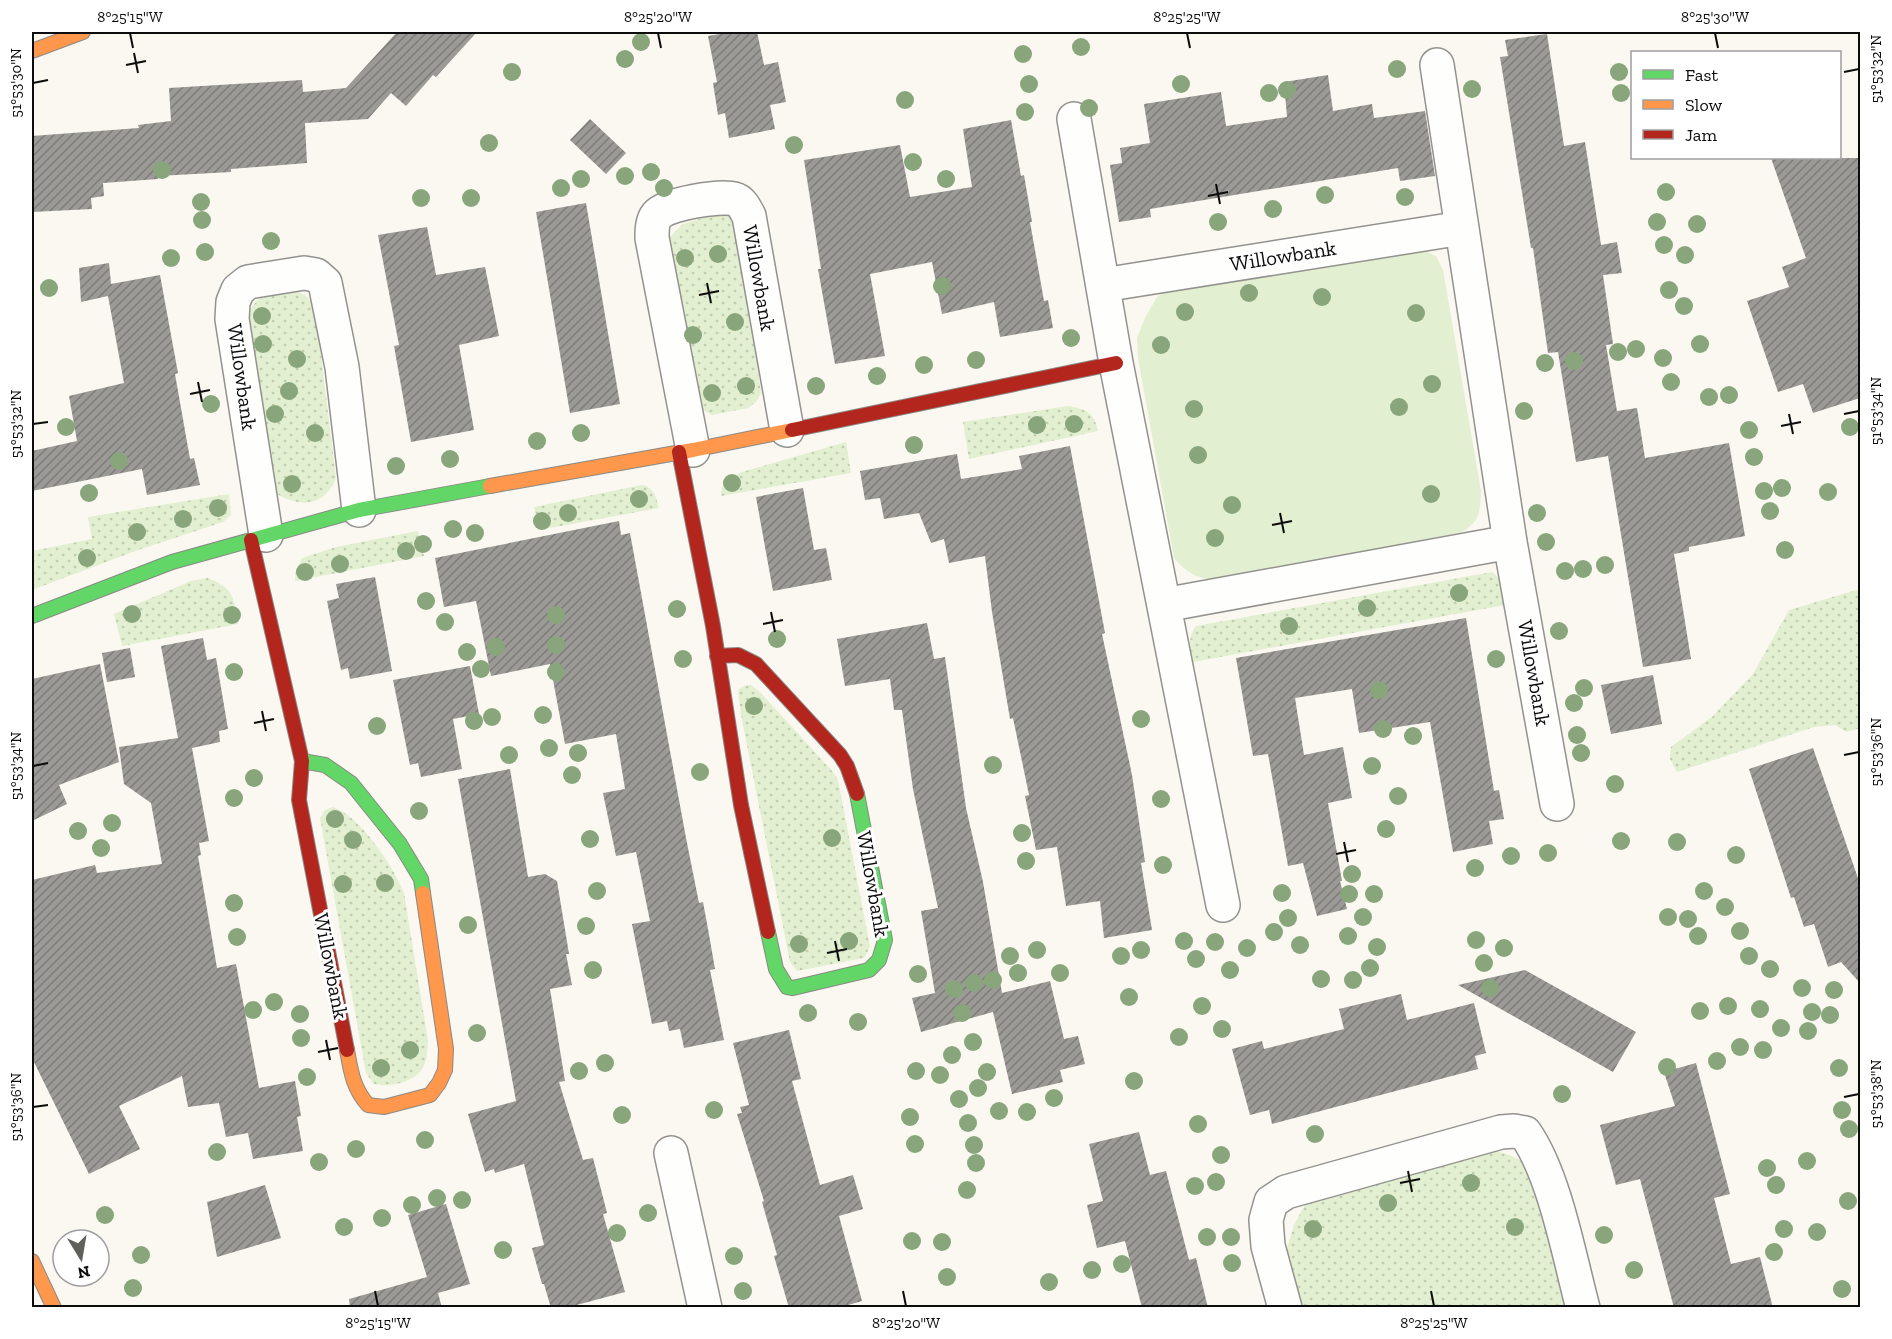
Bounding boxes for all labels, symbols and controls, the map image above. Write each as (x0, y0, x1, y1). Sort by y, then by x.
text: 8°25'15"W (97, 8, 163, 26)
text: 8°25'20"W (624, 8, 692, 26)
text: 8°25'25"W (1153, 8, 1221, 26)
text: 8°25'30"W (1681, 8, 1749, 26)
text: 51°53'32"N (1867, 35, 1885, 103)
text: 51°53'30"N (7, 48, 25, 118)
legend (1631, 51, 1841, 159)
text: Fast (1685, 64, 1718, 86)
text: Slow (1685, 94, 1722, 116)
text: Jam (1685, 124, 1717, 146)
street label: Willowbank (738, 223, 781, 333)
street label: Willowbank (1228, 235, 1338, 276)
street label: Willowbank (223, 322, 262, 432)
text: 51°53'34"N (1867, 377, 1885, 445)
text: 51°53'32"N (7, 390, 25, 458)
street label: Willowbank (1513, 618, 1556, 728)
text: 51°53'36"N (1867, 718, 1885, 786)
text: 51°53'34"N (7, 732, 25, 800)
street label: Willowbank (852, 829, 895, 939)
street label: Willowbank (309, 911, 354, 1021)
text: 51°53'38"N (1867, 1059, 1885, 1129)
text: 51°53'36"N (7, 1073, 25, 1141)
north arrow (51, 1228, 111, 1288)
text: N (76, 1262, 92, 1283)
text: 8°25'15"W (345, 1314, 411, 1332)
text: 8°25'20"W (872, 1314, 940, 1332)
text: 8°25'25"W (1400, 1314, 1468, 1332)

